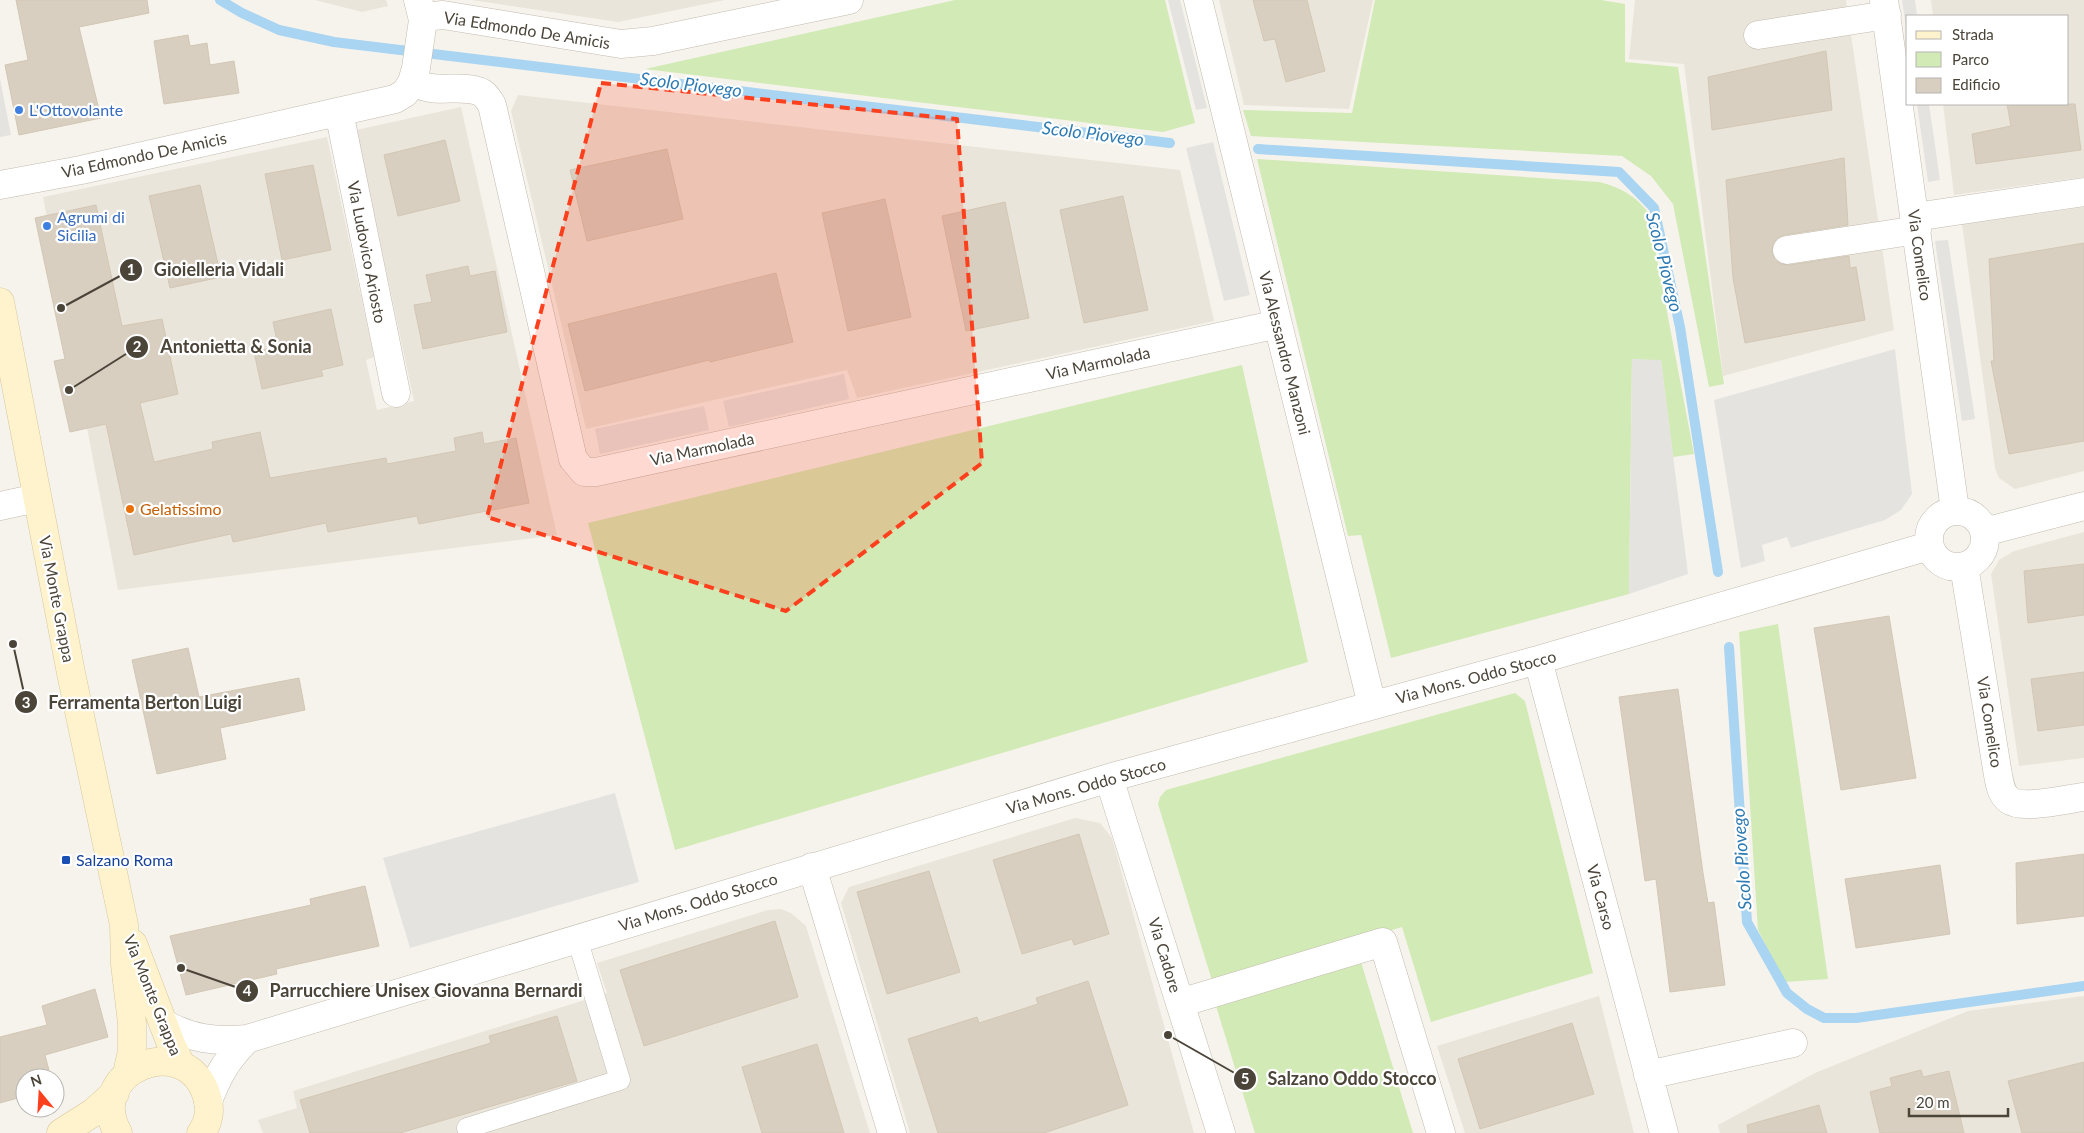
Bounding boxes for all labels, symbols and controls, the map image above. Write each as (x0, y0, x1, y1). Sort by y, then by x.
street label: Via Edmondo De Amicis (443, 7, 612, 52)
legend (1906, 15, 2069, 105)
text: Strada (1952, 25, 1994, 43)
text: Parco (1952, 50, 1989, 68)
water label: Scolo Piovego (639, 67, 743, 101)
text: Edificio (1952, 75, 2000, 93)
place label: L'Ottovolante (29, 100, 123, 119)
marker: L'Ottovolante (13, 104, 25, 116)
water label: Scolo Piovego (1041, 116, 1145, 150)
street label: Via Edmondo De Amicis (60, 128, 228, 181)
street label: Via Ludovico Ariosto (344, 179, 391, 325)
place label: Agrumi di Sicilia (57, 207, 125, 244)
street label: Via Comelico (1905, 208, 1936, 302)
water label: Scolo Piovego (1642, 210, 1688, 314)
marker: Agrumi di Sicilia (41, 220, 53, 232)
callout: Gioielleria Vidali (119, 254, 295, 287)
text: Gioielleria Vidali (154, 258, 284, 280)
text: 1 (127, 260, 135, 278)
street label: Via Alessandro Manzoni (1256, 269, 1315, 437)
callout: Antonietta & Sonia (125, 330, 321, 363)
text: Antonietta & Sonia (159, 335, 312, 357)
text: 2 (133, 337, 142, 355)
street label: Via Marmolada (1044, 342, 1152, 383)
street label: Via Marmolada (648, 428, 756, 469)
place label: Gelatissimo (140, 499, 221, 518)
marker: Gelatissimo (124, 503, 136, 515)
street label: Via Monte Grappa (36, 534, 79, 664)
street label: Via Mons. Oddo Stocco (1394, 646, 1558, 707)
street label: Via Comelico (1974, 675, 2007, 769)
callout: Ferramenta Berton Luigi (13, 686, 252, 719)
text: Ferramenta Berton Luigi (48, 691, 242, 713)
text: 3 (22, 693, 30, 711)
street label: Via Mons. Oddo Stocco (1004, 754, 1168, 817)
water label: Scolo Piovego (1726, 807, 1756, 911)
place label: Salzano Roma (76, 850, 173, 869)
marker: Salzano Roma (60, 854, 72, 866)
street label: Via Carso (1584, 862, 1619, 932)
street label: Via Mons. Oddo Stocco (616, 868, 780, 935)
street label: Via Cadore (1145, 915, 1186, 995)
street label: Via Monte Grappa (121, 932, 186, 1058)
callout: Parrucchiere Unisex Giovanna Bernardi (235, 975, 593, 1008)
text: Parrucchiere Unisex Giovanna Bernardi (270, 979, 582, 1001)
text: 4 (243, 981, 252, 999)
callout: Salzano Oddo Stocco (1232, 1062, 1446, 1095)
text: Salzano Oddo Stocco (1267, 1067, 1437, 1089)
north arrow (15, 1068, 65, 1118)
text: 5 (1241, 1069, 1249, 1087)
text: N (28, 1070, 44, 1090)
scale bar (1909, 1086, 2008, 1118)
text: 20 m (1916, 1093, 1950, 1111)

